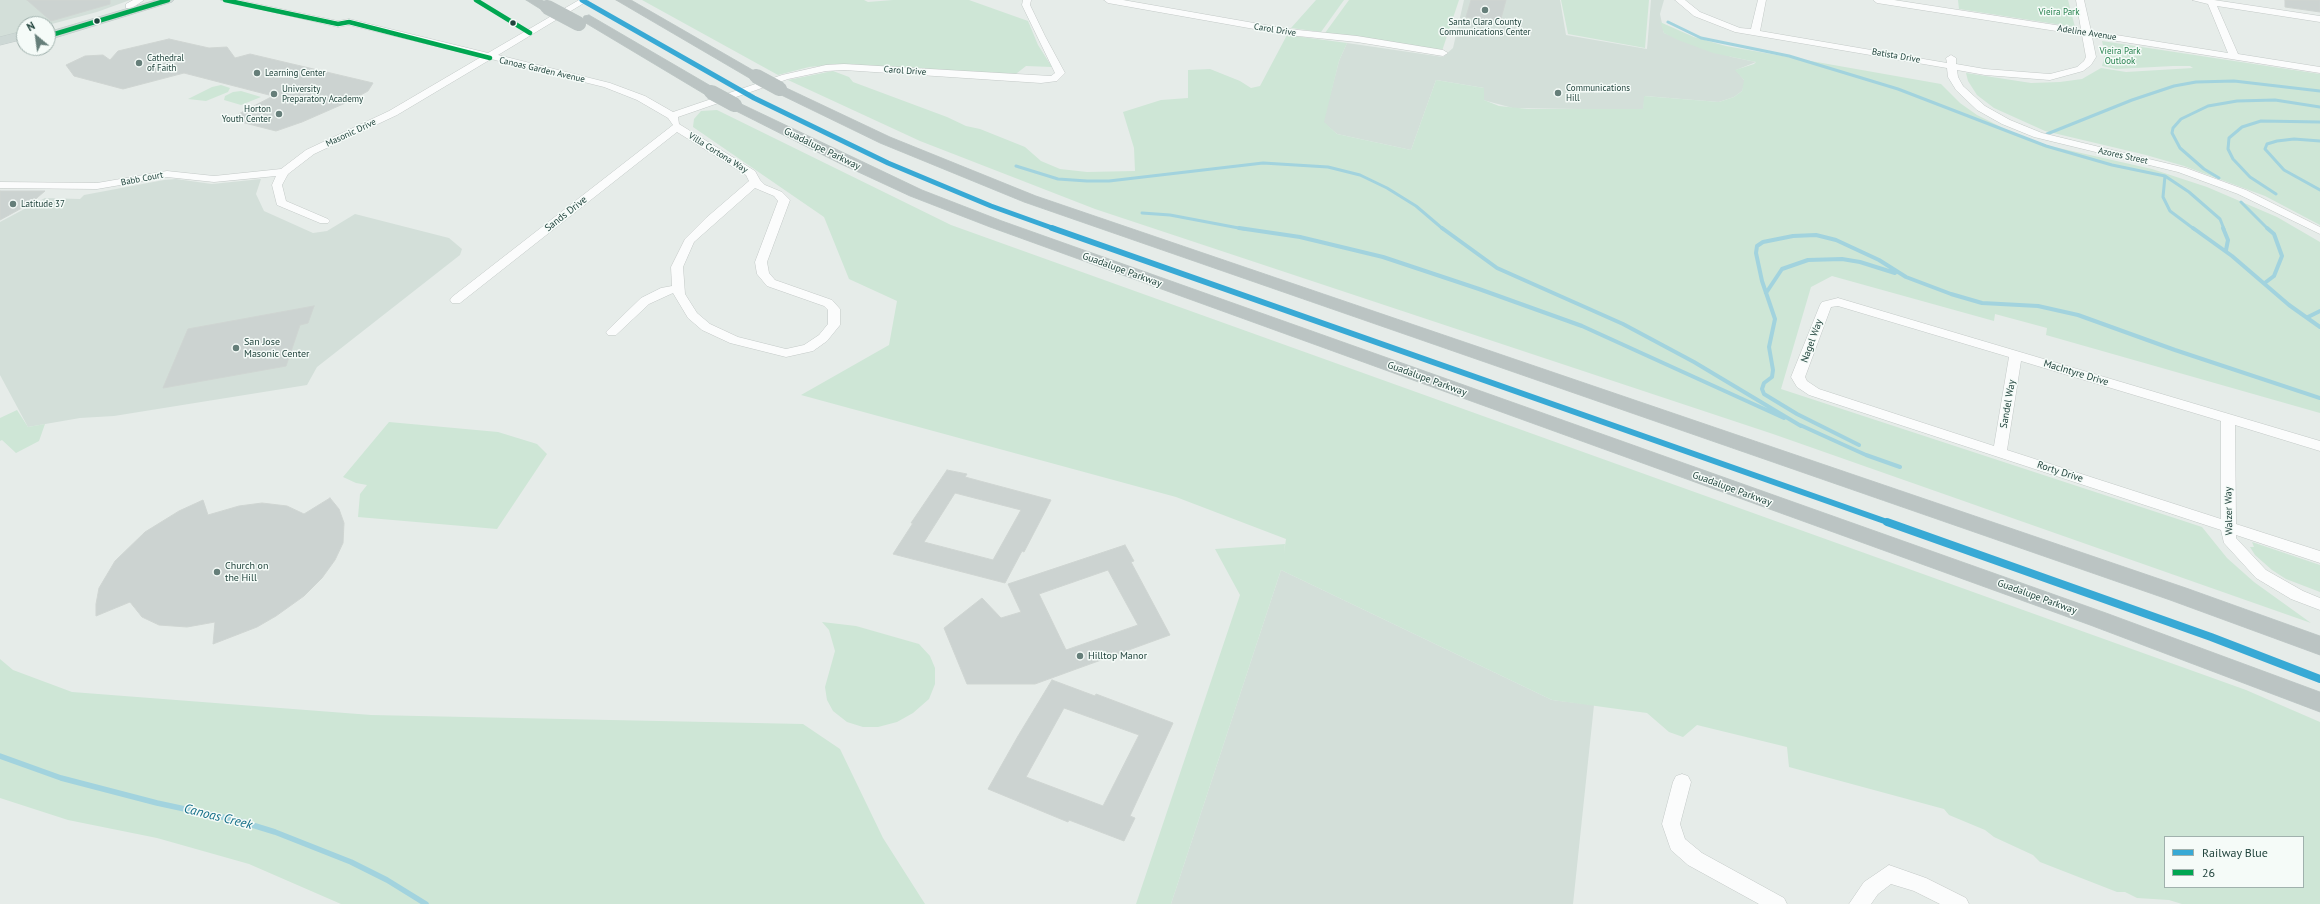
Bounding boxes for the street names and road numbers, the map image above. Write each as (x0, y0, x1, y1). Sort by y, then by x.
street label: Carol Drive (1253, 21, 1297, 39)
street label: Adeline Avenue (2057, 23, 2117, 43)
street label: Batista Drive (1871, 46, 1921, 66)
street label: Canoas Garden Avenue (498, 55, 586, 85)
street label: Carol Drive (883, 64, 927, 78)
street label: Masonic Drive (324, 117, 378, 149)
street label: Guadalupe Parkway (782, 125, 862, 173)
street label: Villa Cortona Way (686, 130, 750, 176)
street label: Azores Street (2097, 145, 2149, 167)
street label: Babb Court (120, 170, 164, 188)
street label: Sands Drive (542, 194, 590, 234)
street label: Guadalupe Parkway (1081, 250, 1163, 290)
street label: Nagel Way (1799, 318, 1825, 364)
street label: MacIntyre Drive (2042, 357, 2110, 389)
street label: Guadalupe Parkway (1386, 359, 1468, 399)
street label: Sandel Way (1998, 379, 2018, 429)
street label: Rorty Drive (2035, 459, 2085, 485)
street label: Guadalupe Parkway (1691, 469, 1773, 509)
street label: Walzer Way (2223, 487, 2235, 535)
street label: Guadalupe Parkway (1996, 577, 2078, 617)

